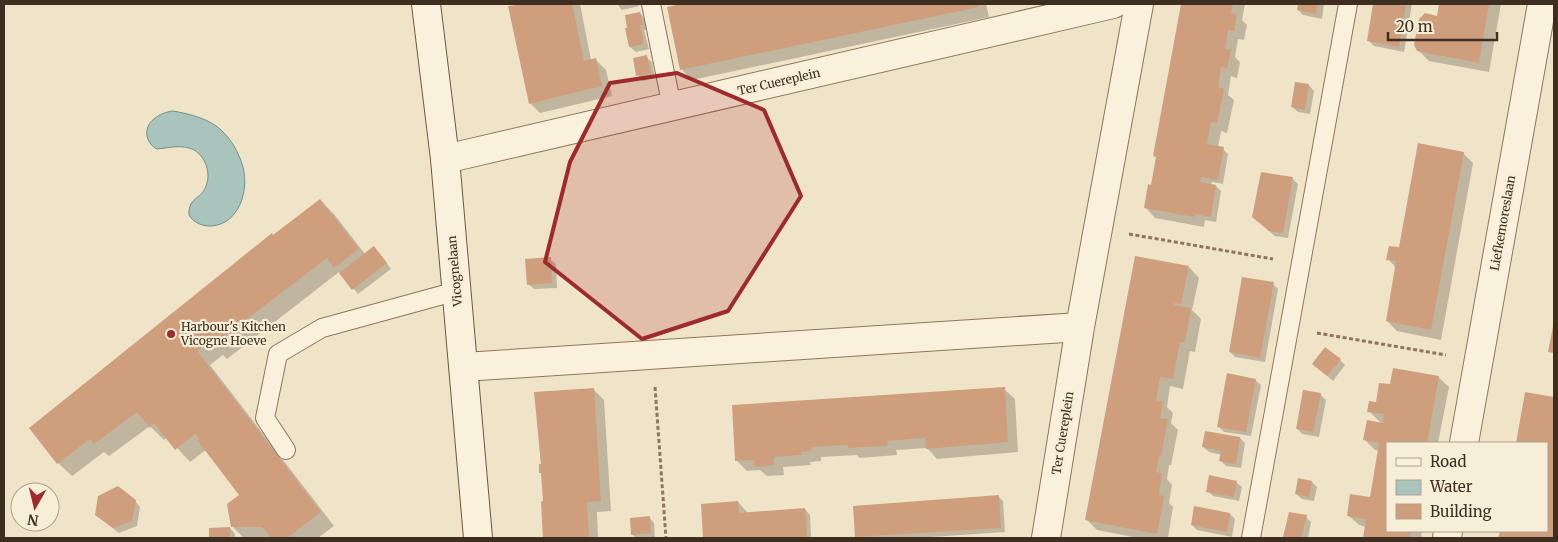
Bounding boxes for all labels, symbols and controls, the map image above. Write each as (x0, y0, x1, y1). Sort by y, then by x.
scale bar (1388, 10, 1497, 42)
text: 20 m (1396, 17, 1433, 36)
street label: Ter Cuereplein (736, 65, 822, 98)
street label: Liefkemoreslaan (1487, 174, 1518, 272)
street label: Vicognelaan (444, 235, 465, 308)
place label: Harbour's Kitchen Vicogne Hoeve (180, 319, 286, 348)
marker: Harbour's Kitchen Vicogne Hoeve (165, 328, 177, 340)
street label: Ter Cuereplein (1049, 390, 1077, 476)
legend (1386, 442, 1548, 532)
text: Road (1430, 452, 1466, 471)
text: Water (1429, 477, 1473, 496)
north arrow (10, 482, 60, 532)
text: Building (1430, 502, 1492, 521)
text: N (26, 510, 40, 530)

